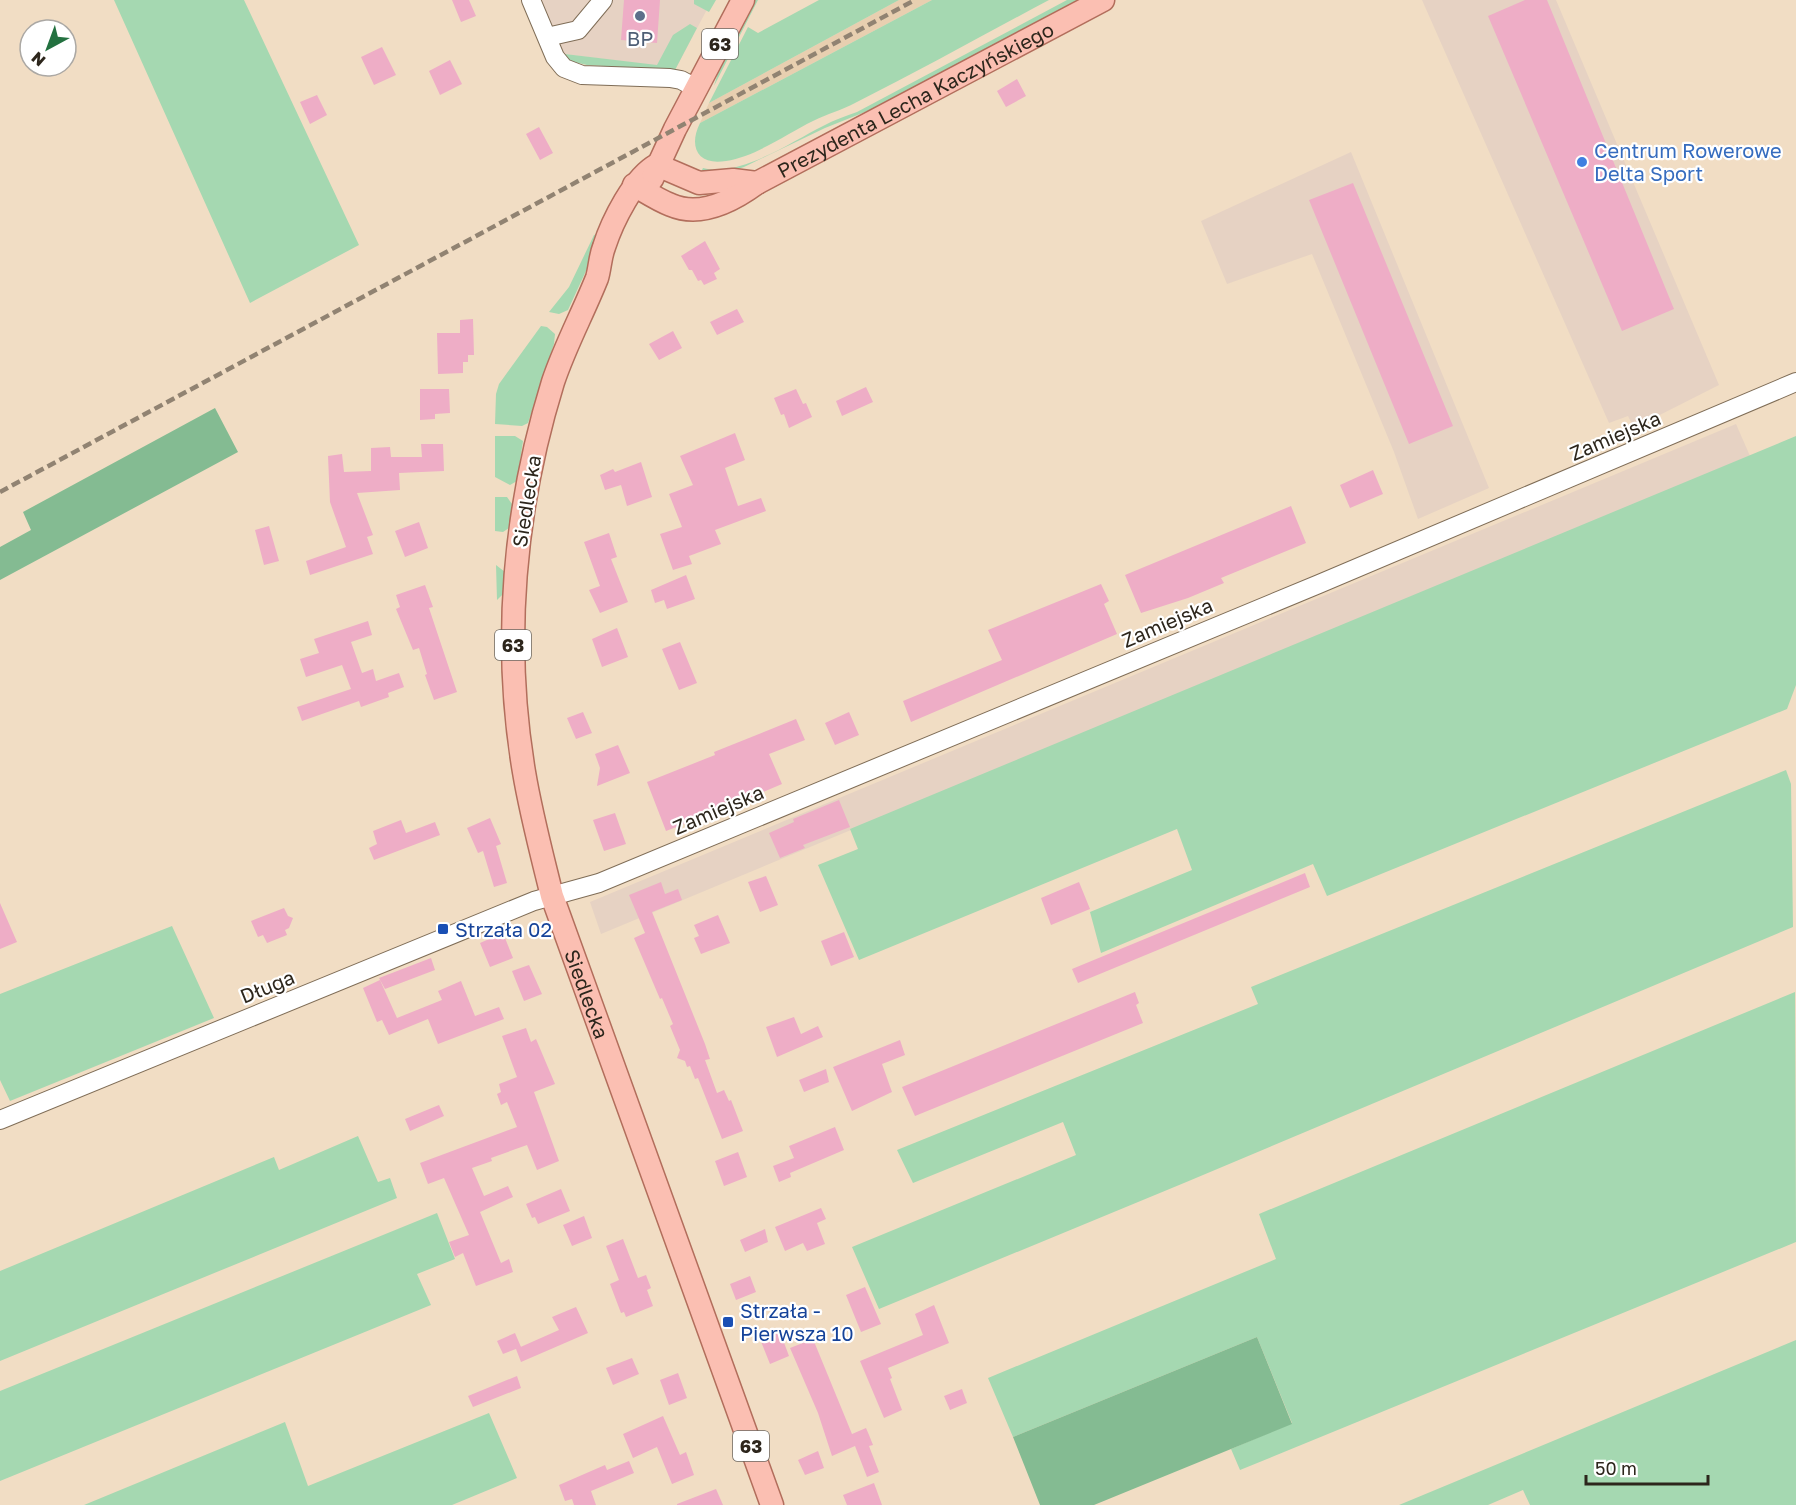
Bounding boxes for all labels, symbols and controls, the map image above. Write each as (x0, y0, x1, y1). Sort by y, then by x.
marker: BP (633, 9, 647, 23)
street label: Prezydenta Lecha Kaczyńskiego (773, 16, 1057, 182)
north arrow (18, 18, 78, 78)
place label: BP (627, 26, 653, 50)
road number: 63 (702, 29, 738, 59)
text: N (27, 48, 49, 71)
place label: Centrum Rowerowe Delta Sport (1594, 138, 1782, 185)
marker: Centrum Rowerowe Delta Sport (1575, 155, 1589, 169)
street label: Zamiejska (1566, 405, 1664, 465)
street label: Siedlecka (507, 453, 545, 549)
street label: Zamiejska (1118, 592, 1216, 652)
road number: 63 (495, 630, 531, 660)
street label: Zamiejska (669, 779, 767, 839)
place label: Strzała 02 (455, 917, 552, 941)
marker: Strzała 02 (436, 922, 450, 936)
street label: Siedlecka (560, 946, 615, 1042)
street label: Długa (236, 964, 298, 1008)
place label: Strzała - Pierwsza 10 (740, 1298, 854, 1345)
marker: Strzała - Pierwsza 10 (721, 1315, 735, 1329)
road number: 63 (733, 1431, 769, 1461)
scale bar (1586, 1448, 1708, 1486)
text: 50 m (1595, 1457, 1637, 1479)

